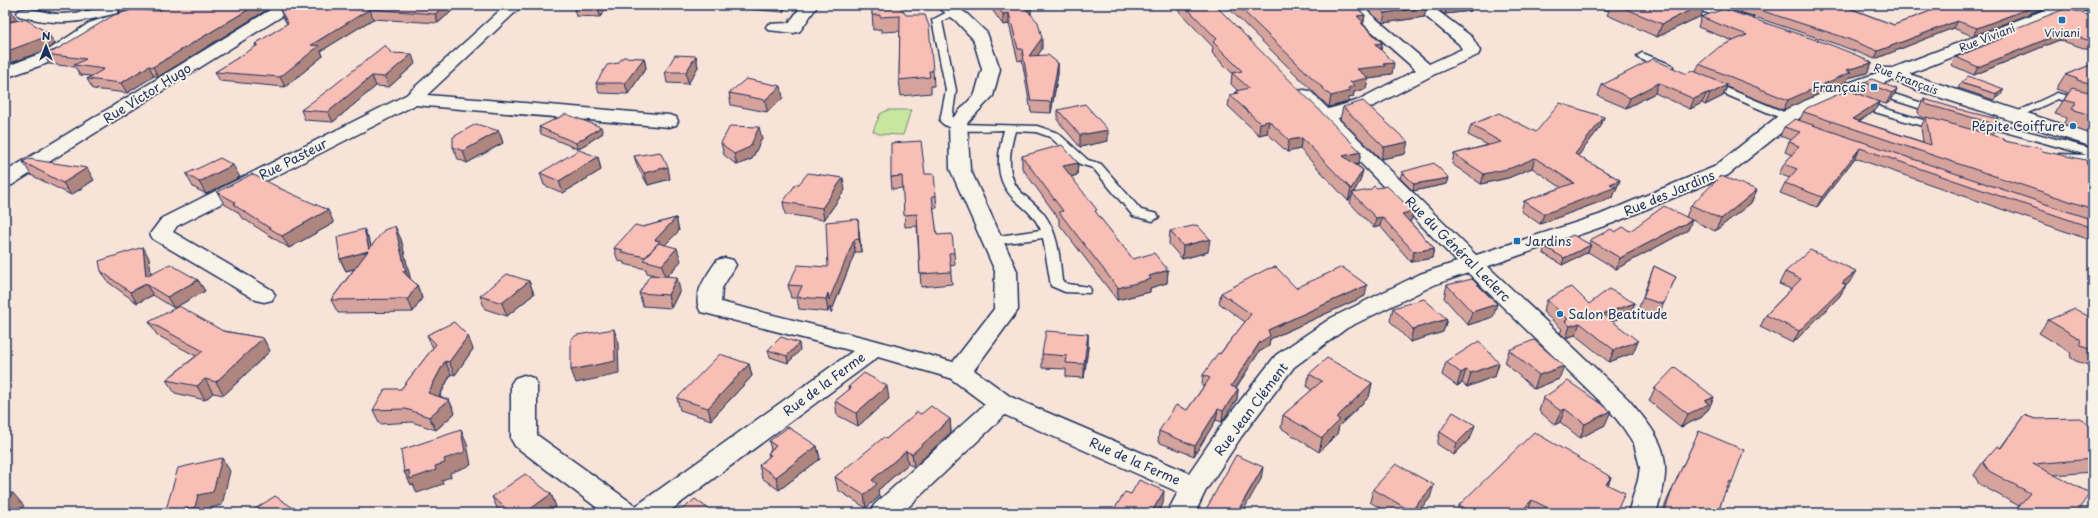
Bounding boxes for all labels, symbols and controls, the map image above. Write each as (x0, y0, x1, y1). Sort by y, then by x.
marker: Viviani (2057, 15, 2067, 25)
street label: Rue Viviani (1956, 19, 2017, 56)
place label: Viviani (2044, 24, 2080, 41)
north arrow (26, 26, 66, 66)
text: N (42, 27, 51, 44)
street label: Rue Victor Hugo (99, 58, 194, 127)
street label: Rue Français (1871, 58, 1941, 99)
place label: Français (1812, 77, 1866, 96)
marker: Français (1869, 82, 1879, 92)
place label: Pépite Coiffure (1972, 116, 2065, 135)
marker: Pépite Coiffure (2068, 121, 2078, 131)
street label: Rue Pasteur (255, 133, 331, 184)
street label: Rue des Jardins (1620, 165, 1717, 220)
street label: Rue du Général Leclerc (1401, 192, 1516, 306)
place label: Jardins (1525, 231, 1572, 250)
marker: Jardins (1512, 236, 1522, 246)
place label: Salon Beatitude (1568, 304, 1668, 323)
marker: Salon Beatitude (1555, 309, 1565, 319)
street label: Rue de la Ferme (779, 347, 869, 420)
street label: Rue Jean Clément (1209, 358, 1292, 459)
street label: Rue de la Ferme (1087, 432, 1184, 489)

